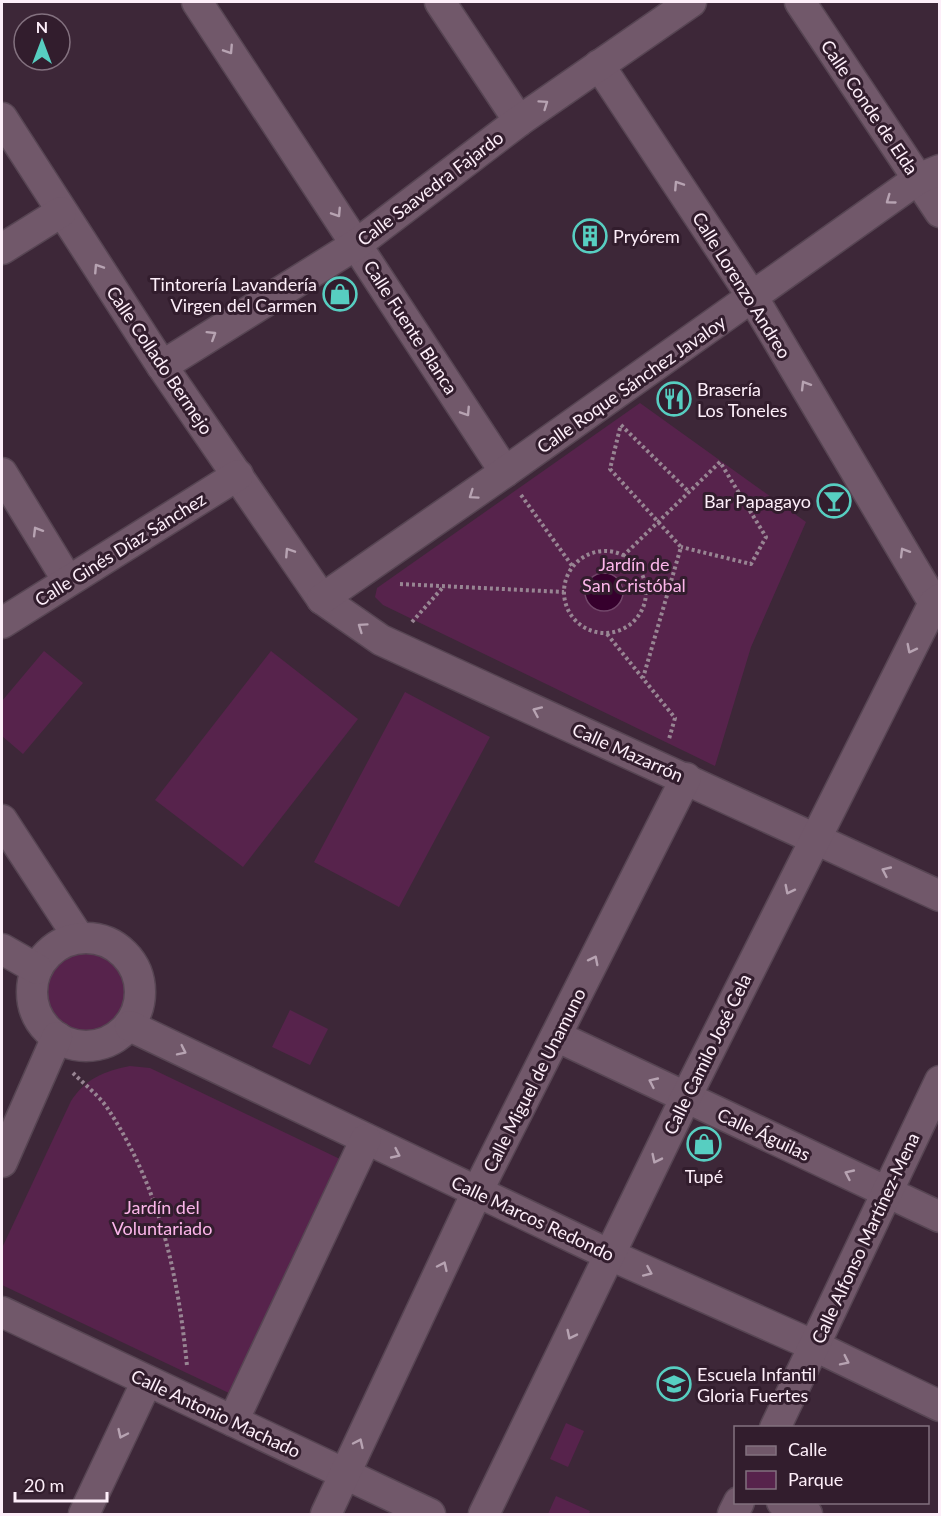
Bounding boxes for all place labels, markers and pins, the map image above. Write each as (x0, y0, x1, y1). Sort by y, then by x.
building icon: Pryórem (572, 218, 608, 254)
place label: Pryórem (613, 225, 680, 247)
place label: Tintorería Lavandería Virgen del Carmen (150, 273, 317, 316)
shop icon: Tintorería Lavandería Virgen del Carmen (322, 276, 358, 312)
place label: Brasería Los Toneles (697, 378, 788, 421)
restaurant icon: Brasería Los Toneles (656, 381, 692, 417)
bar icon: Bar Papagayo (816, 483, 852, 519)
place label: Bar Papagayo (704, 490, 811, 512)
shop icon: Tupé (686, 1126, 722, 1162)
place label: Tupé (685, 1165, 723, 1187)
place label: Escuela Infantil Gloria Fuertes (697, 1363, 816, 1406)
school or university icon: Escuela Infantil Gloria Fuertes (656, 1366, 692, 1402)

